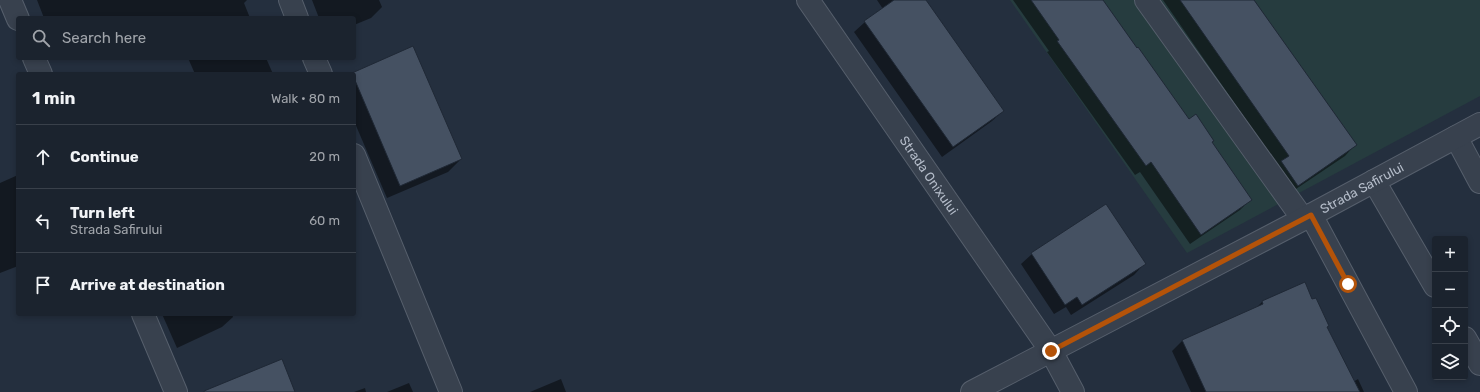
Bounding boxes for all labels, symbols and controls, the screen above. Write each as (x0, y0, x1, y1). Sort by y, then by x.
search box (16, 16, 356, 60)
icon: search (30, 27, 52, 49)
text: Search here (62, 29, 146, 47)
text: 1 min (32, 88, 75, 108)
text: Walk · 80 m (271, 91, 340, 106)
street label: Strada Onixului (897, 133, 962, 217)
icon: ahead (32, 146, 54, 168)
text: Continue (70, 148, 139, 166)
text: 20 m (309, 149, 340, 164)
street label: Strada Safirului (1317, 159, 1406, 216)
text: Turn left (70, 204, 135, 222)
icon: left (32, 210, 54, 232)
text: 60 m (309, 213, 340, 228)
text: Strada Safirului (70, 222, 163, 237)
map controls (1432, 236, 1468, 380)
button: + (1432, 236, 1468, 272)
button: − (1432, 272, 1468, 308)
icon: arrive (32, 274, 54, 296)
route start (1339, 275, 1357, 293)
text: Arrive at destination (70, 276, 225, 294)
button: locate (1432, 308, 1468, 344)
route end (1042, 342, 1060, 360)
button: layers (1432, 344, 1468, 380)

